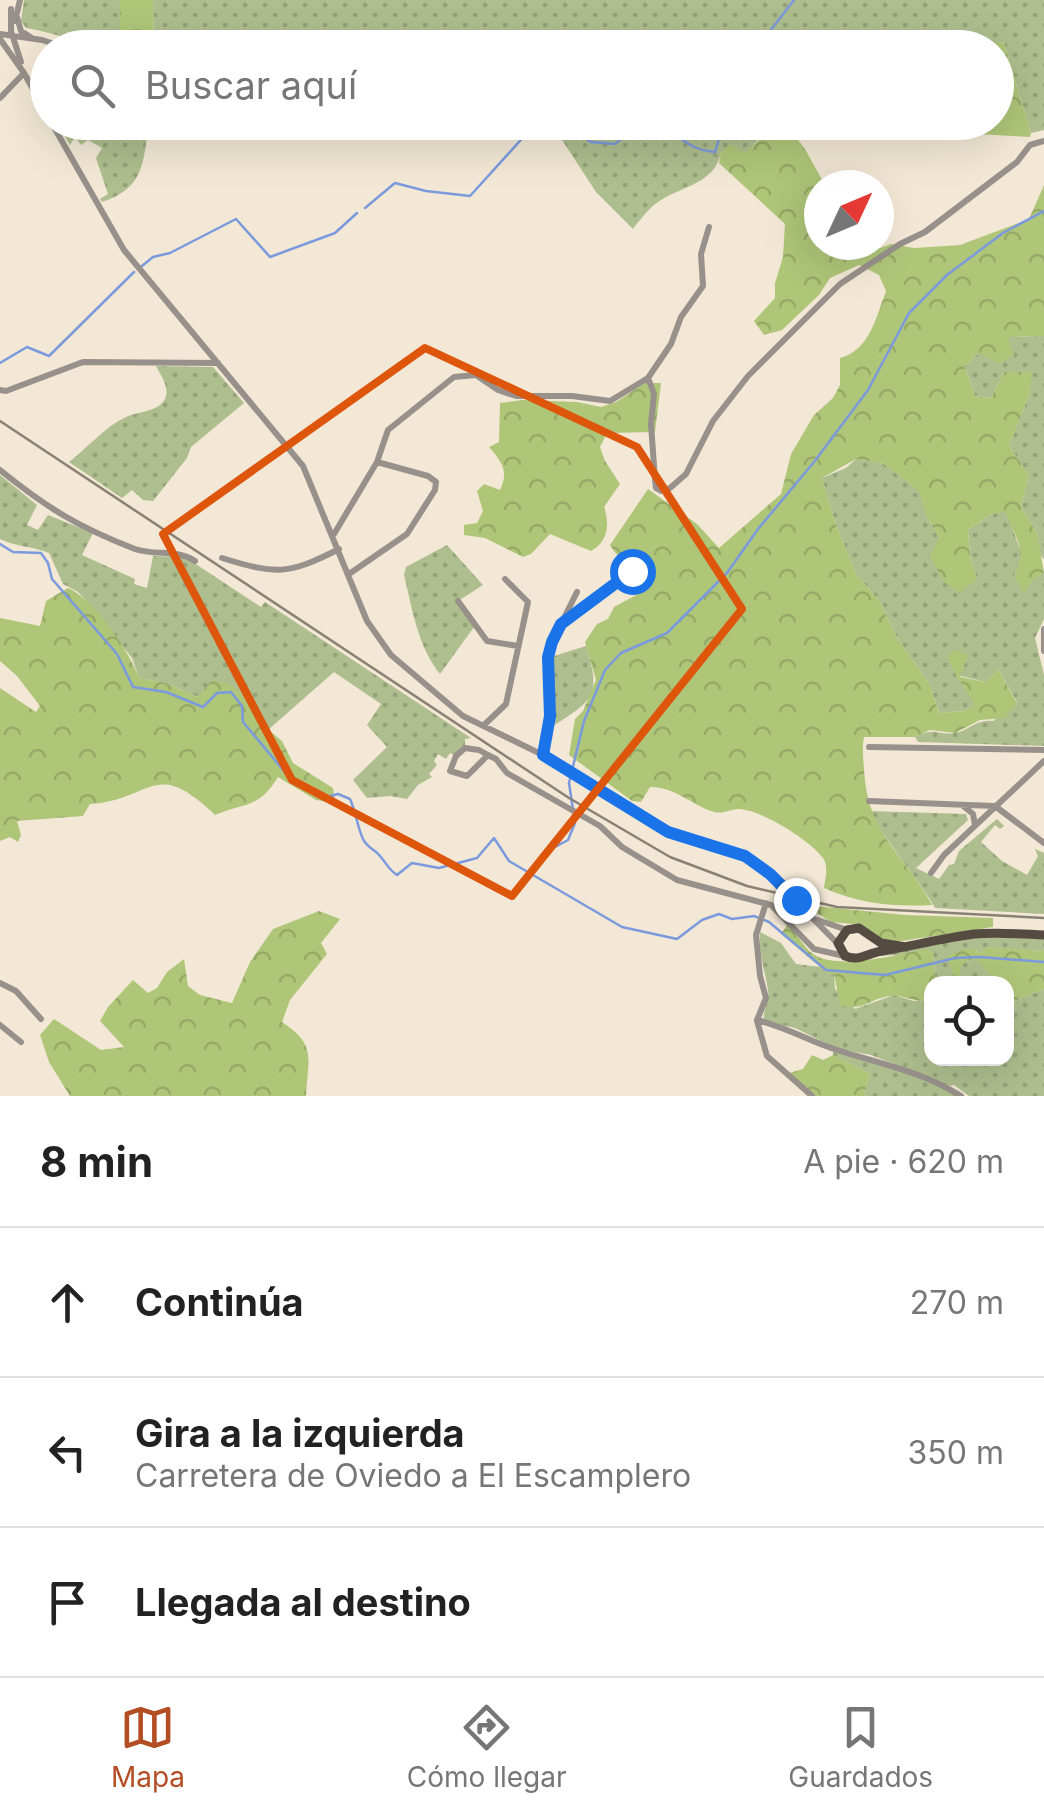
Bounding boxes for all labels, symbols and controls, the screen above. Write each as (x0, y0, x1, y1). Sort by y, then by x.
search box (30, 30, 1014, 140)
icon: search (65, 58, 120, 113)
text: Buscar aquí (145, 62, 357, 108)
north arrow (804, 170, 894, 260)
route start (610, 549, 656, 595)
route end (774, 878, 820, 924)
map controls (924, 976, 1014, 1066)
button: locate (924, 976, 1014, 1066)
text: 8 min (40, 1136, 153, 1187)
text: A pie · 620 m (803, 1142, 1004, 1181)
icon: ahead (40, 1275, 95, 1330)
text: Continúa (135, 1279, 304, 1325)
text: 270 m (910, 1283, 1004, 1322)
text: Gira a la izquierda (135, 1410, 465, 1456)
icon: left (40, 1425, 95, 1480)
text: 350 m (908, 1433, 1004, 1472)
text: Carretera de Oviedo a El Escamplero (135, 1456, 691, 1495)
icon: arrive (40, 1575, 95, 1630)
text: Llegada al destino (135, 1579, 471, 1625)
tab: Mapa (111, 1700, 185, 1794)
tab: Cómo llegar (407, 1700, 567, 1794)
tab: Guardados (788, 1700, 933, 1794)

